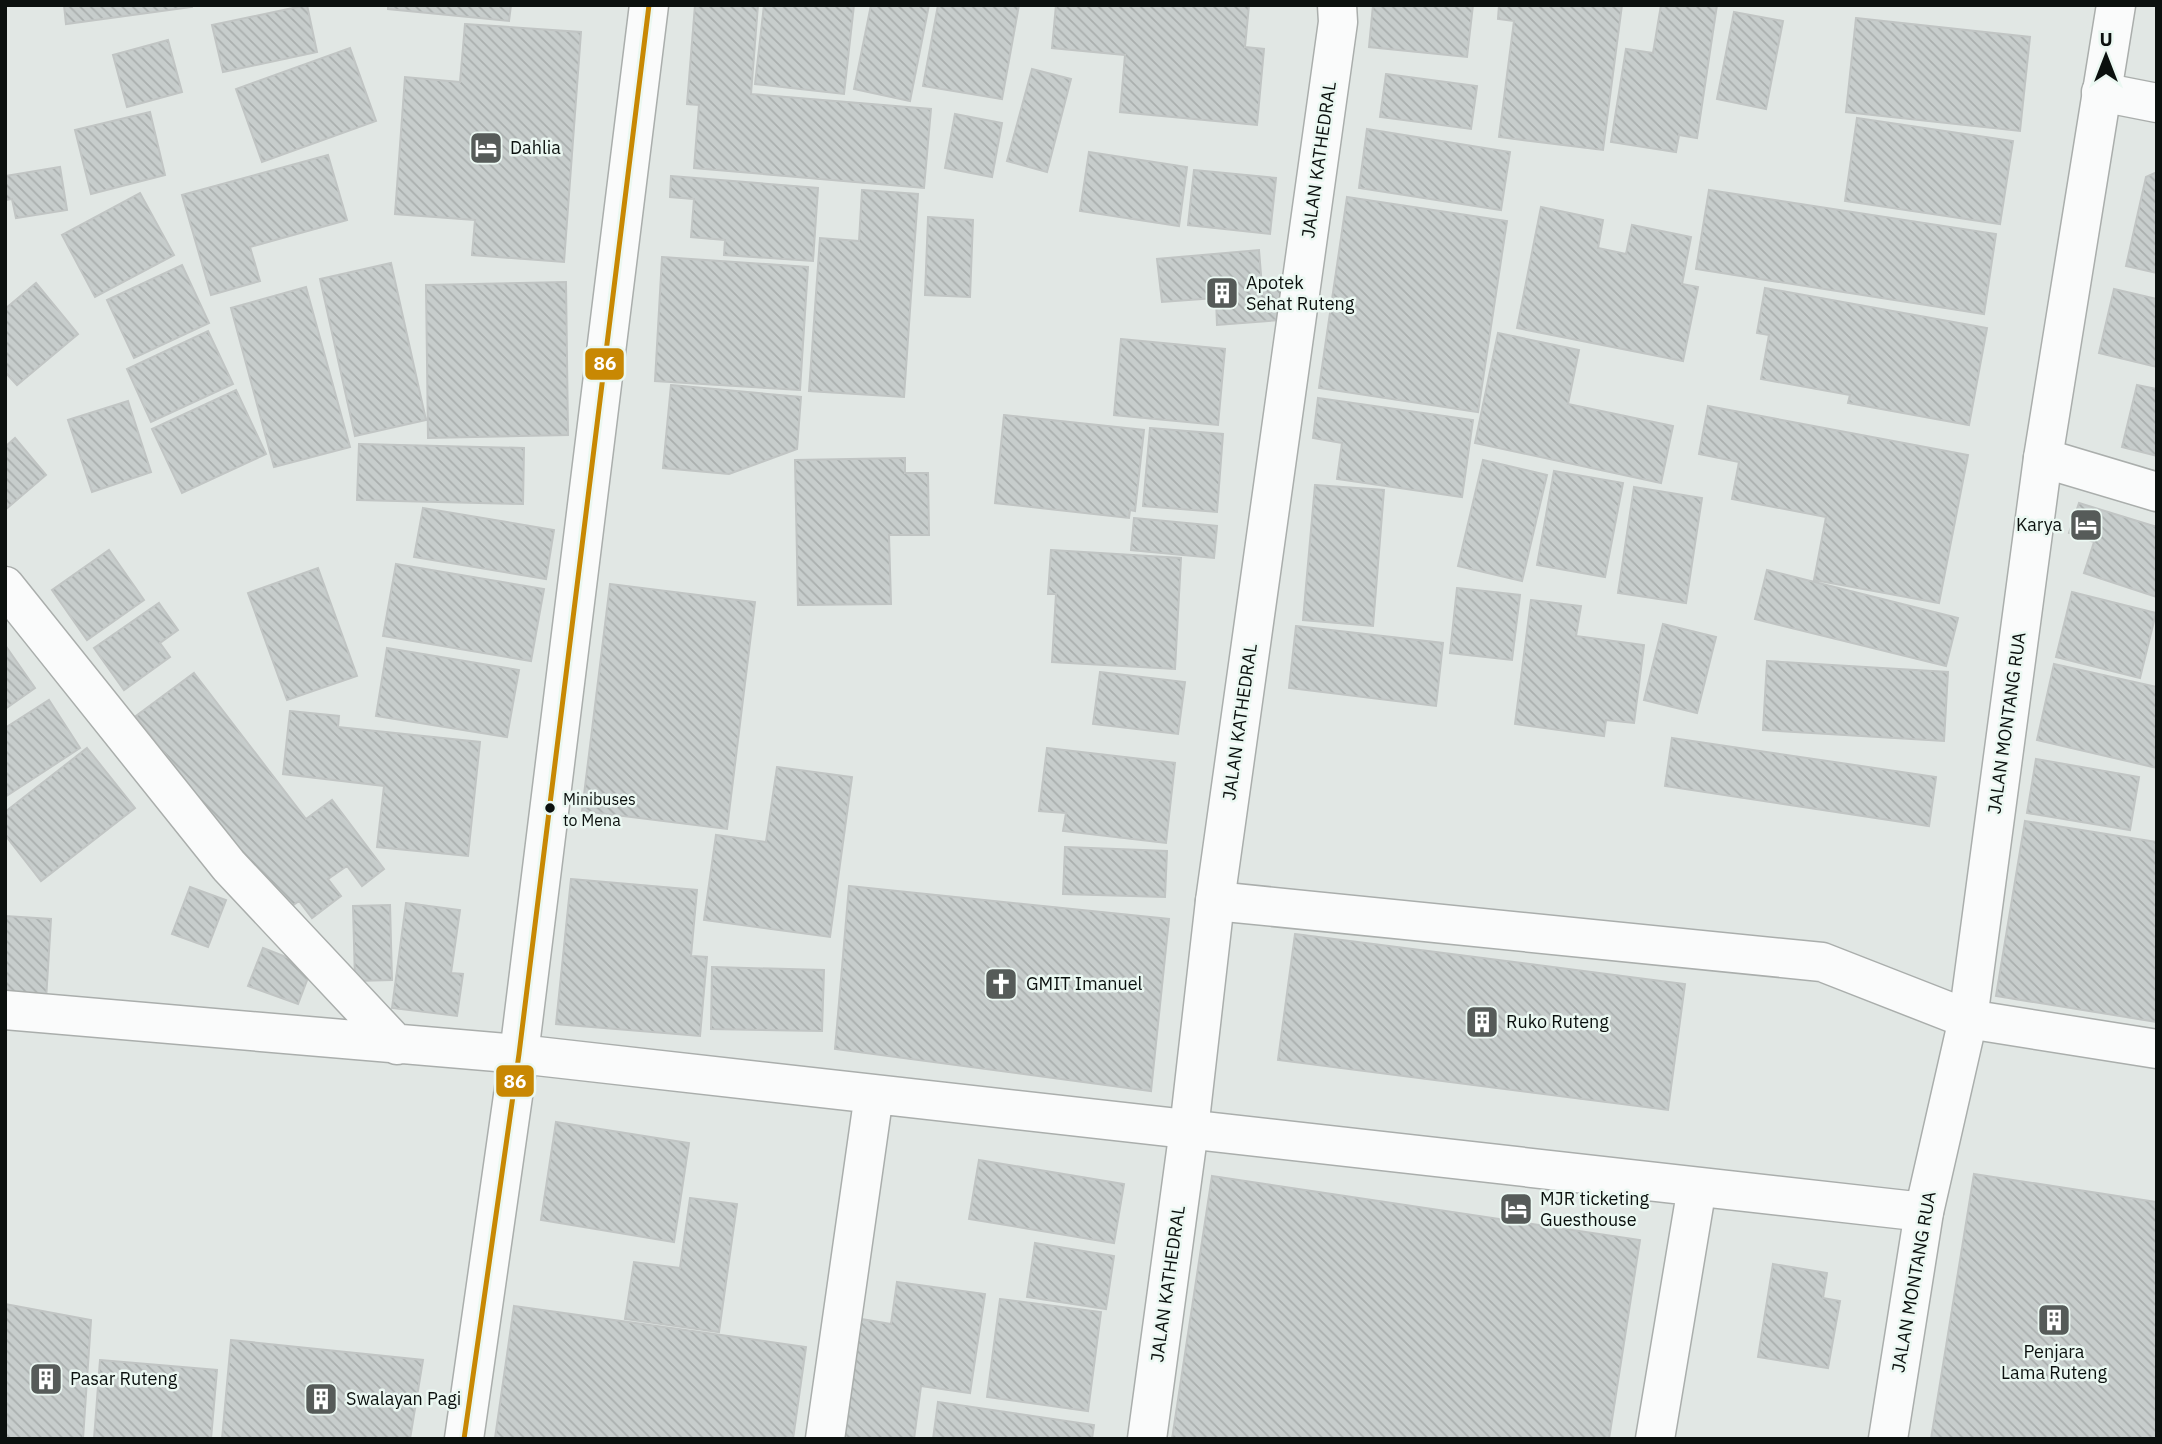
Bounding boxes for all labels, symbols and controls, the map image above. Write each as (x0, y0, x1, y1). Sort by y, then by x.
north arrow (2071, 21, 2141, 91)
text: U (2099, 27, 2113, 51)
street label: JALAN KATHEDRAL (1296, 80, 1341, 240)
hotel icon: Dahlia (467, 129, 505, 167)
place label: Dahlia (510, 136, 561, 159)
place label: Apotek Sehat Ruteng (1246, 271, 1355, 315)
building icon: Apotek Sehat Ruteng (1203, 274, 1241, 312)
line badge: 86 (584, 347, 625, 381)
text: 86 (594, 351, 616, 375)
hotel icon: Karya (2067, 506, 2105, 544)
place label: Karya (2016, 513, 2062, 536)
street label: JALAN MONTANG RUA (1982, 630, 2031, 815)
street label: JALAN KATHEDRAL (1217, 642, 1262, 802)
place label: Minibuses to Mena (563, 789, 636, 830)
marker: Minibuses to Mena (543, 801, 557, 815)
church icon: GMIT Imanuel (982, 965, 1020, 1003)
place label: GMIT Imanuel (1026, 972, 1143, 995)
building icon: Ruko Ruteng (1463, 1003, 1501, 1041)
place label: Ruko Ruteng (1506, 1010, 1609, 1033)
line badge: 86 (495, 1064, 535, 1098)
text: 86 (504, 1069, 526, 1093)
place label: MJR ticketing Guesthouse (1540, 1187, 1650, 1231)
street label: JALAN MONTANG RUA (1886, 1189, 1941, 1374)
hotel icon: MJR ticketing Guesthouse (1497, 1190, 1535, 1228)
street label: JALAN KATHEDRAL (1145, 1204, 1190, 1364)
building icon: Penjara Lama Ruteng (2035, 1301, 2073, 1339)
place label: Penjara Lama Ruteng (2001, 1340, 2107, 1384)
building icon: Pasar Ruteng (27, 1360, 65, 1398)
place label: Pasar Ruteng (70, 1367, 178, 1390)
building icon: Swalayan Pagi (302, 1380, 340, 1418)
place label: Swalayan Pagi (346, 1387, 461, 1410)

